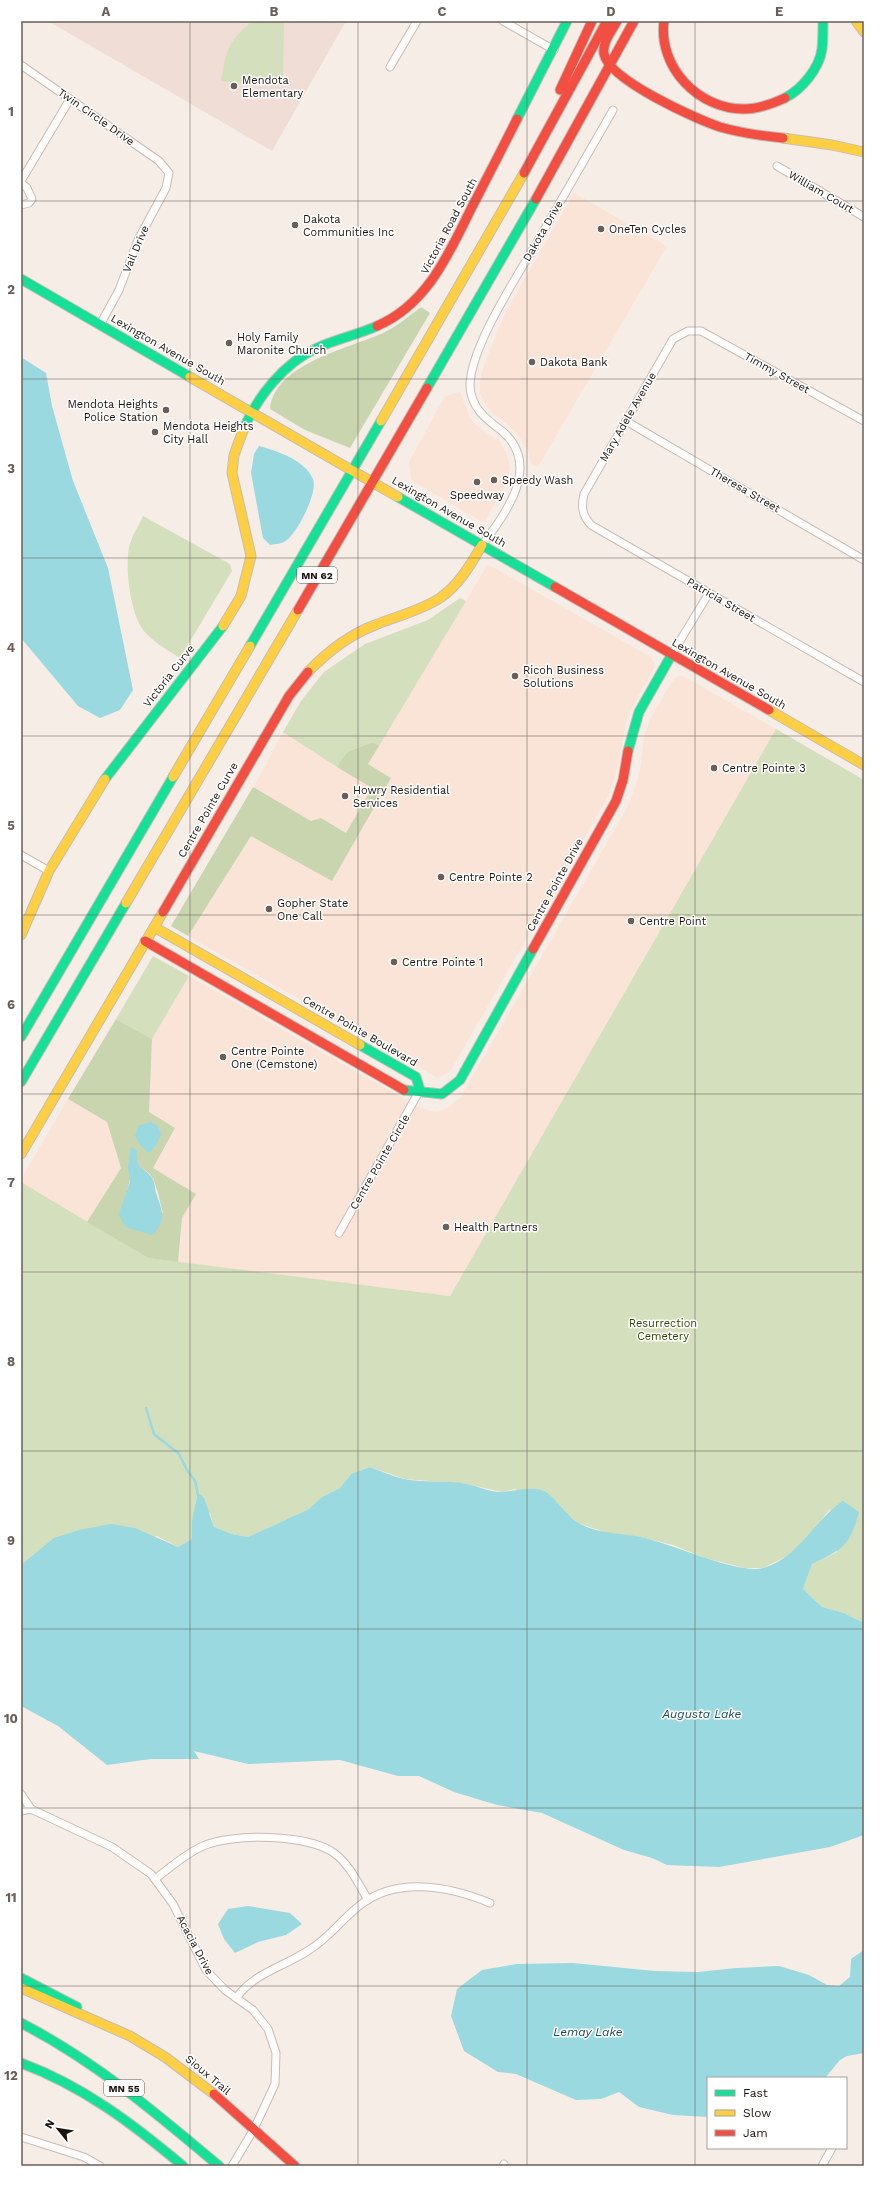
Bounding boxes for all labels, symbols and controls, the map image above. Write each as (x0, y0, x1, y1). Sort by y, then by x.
text: A (102, 4, 111, 19)
text: B (270, 4, 279, 19)
text: C (438, 4, 447, 19)
text: D (606, 4, 616, 19)
text: E (775, 4, 783, 19)
place label: Mendota Elementary (242, 74, 304, 100)
marker: Mendota Elementary (229, 81, 239, 91)
street label: Twin Circle Drive (55, 86, 137, 148)
text: 1 (8, 104, 14, 119)
street label: William Court (786, 168, 856, 216)
street label: Victoria Road South (418, 176, 480, 276)
street label: Dakota Drive (520, 198, 566, 264)
place label: Dakota Communities Inc (303, 213, 394, 239)
marker: Dakota Communities Inc (290, 220, 300, 230)
place label: OneTen Cycles (609, 223, 687, 236)
street label: Vail Drive (120, 224, 152, 274)
marker: OneTen Cycles (596, 224, 606, 234)
text: 2 (7, 282, 15, 297)
street label: Lexington Avenue South (109, 312, 227, 388)
place label: Holy Family Maronite Church (237, 331, 326, 357)
marker: Holy Family Maronite Church (224, 338, 234, 348)
street label: Timmy Street (742, 350, 812, 396)
place label: Dakota Bank (540, 356, 608, 369)
marker: Dakota Bank (527, 357, 537, 367)
street label: Mary Adele Avenue (597, 370, 659, 464)
place label: Mendota Heights Police Station (68, 398, 158, 424)
marker: Mendota Heights Police Station (161, 405, 171, 415)
place label: Mendota Heights City Hall (163, 420, 254, 446)
marker: Mendota Heights City Hall (150, 427, 160, 437)
text: 3 (7, 461, 15, 476)
street label: Theresa Street (708, 465, 783, 516)
street label: Lexington Avenue South (390, 474, 508, 550)
place label: Speedy Wash (502, 474, 573, 487)
marker: Speedy Wash (489, 475, 499, 485)
marker: Speedway (472, 477, 482, 487)
place label: Speedway (450, 489, 504, 502)
road number: MN 62 (297, 567, 337, 583)
street label: Patricia Street (685, 575, 758, 625)
street label: Lexington Avenue South (670, 636, 788, 712)
text: 4 (7, 640, 16, 655)
street label: Victoria Curve (141, 642, 197, 710)
place label: Ricoh Business Solutions (523, 664, 604, 690)
marker: Ricoh Business Solutions (510, 671, 520, 681)
street label: Centre Pointe Curve (175, 760, 241, 860)
place label: Centre Pointe 3 (722, 762, 806, 775)
marker: Centre Pointe 3 (709, 763, 719, 773)
place label: Howry Residential Services (353, 784, 450, 810)
marker: Howry Residential Services (340, 791, 350, 801)
text: 5 (7, 818, 15, 833)
street label: Centre Pointe Drive (524, 836, 586, 934)
place label: Centre Pointe 2 (449, 871, 533, 884)
marker: Centre Pointe 2 (436, 872, 446, 882)
place label: Gopher State One Call (277, 897, 348, 923)
marker: Gopher State One Call (264, 904, 274, 914)
place label: Centre Point (639, 915, 707, 928)
marker: Centre Point (626, 916, 636, 926)
place label: Centre Pointe 1 (402, 956, 483, 969)
marker: Centre Pointe 1 (389, 957, 399, 967)
street label: Centre Pointe Boulevard (300, 993, 420, 1069)
text: 6 (7, 997, 15, 1012)
place label: Centre Pointe One (Cemstone) (231, 1045, 318, 1071)
marker: Centre Pointe One (Cemstone) (218, 1052, 228, 1062)
street label: Centre Pointe Circle (347, 1112, 413, 1212)
text: 7 (7, 1175, 15, 1190)
place label: Health Partners (454, 1221, 538, 1234)
marker: Health Partners (441, 1222, 451, 1232)
park label: Resurrection Cemetery (629, 1317, 697, 1343)
text: 8 (7, 1354, 15, 1369)
text: 9 (7, 1533, 15, 1548)
water label: Augusta Lake (662, 1707, 742, 1721)
text: 10 (4, 1711, 18, 1726)
text: 11 (5, 1890, 17, 1905)
street label: Acacia Drive (174, 1913, 216, 1977)
water label: Lemay Lake (553, 2025, 623, 2039)
street label: Sioux Trail (183, 2052, 234, 2098)
text: 12 (4, 2068, 18, 2083)
legend (707, 2077, 847, 2149)
road number: MN 55 (104, 2080, 144, 2096)
text: Fast (743, 2086, 768, 2100)
text: Slow (743, 2106, 771, 2120)
north arrow (38, 2109, 78, 2149)
text: N (42, 2117, 57, 2131)
text: Jam (743, 2126, 768, 2140)

